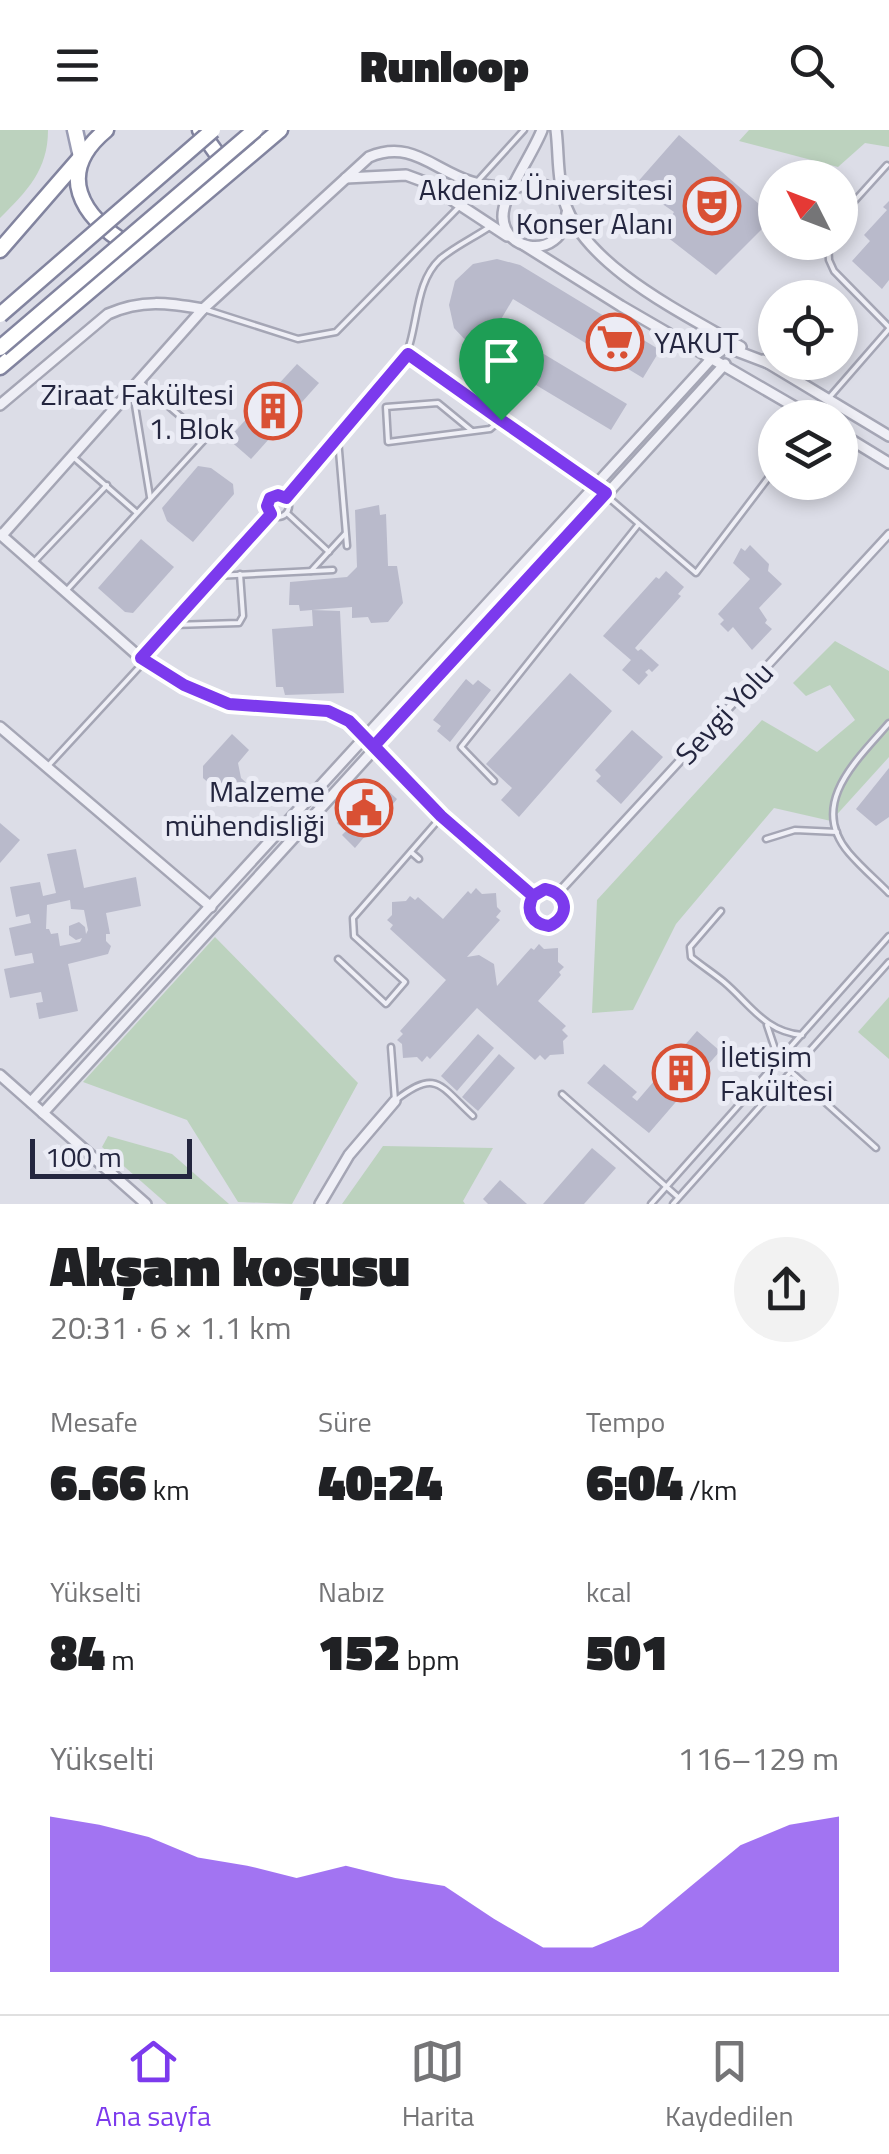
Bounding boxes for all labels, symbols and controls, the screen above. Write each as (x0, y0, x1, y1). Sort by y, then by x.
text: Runloop (360, 31, 529, 99)
icon: menu (50, 38, 105, 93)
icon: search (784, 38, 839, 93)
north arrow (758, 160, 858, 260)
map controls (758, 160, 858, 500)
place label: Akdeniz Üniversitesi Konser Alanı (419, 166, 673, 246)
theatre icon: Akdeniz Üniversitesi Konser Alanı (682, 176, 742, 236)
button: locate (758, 280, 858, 380)
supermarket icon: YAKUT (585, 312, 645, 372)
pin (459, 318, 544, 421)
place label: YAKUT (654, 319, 739, 365)
icon: arrive (474, 333, 529, 388)
place label: Ziraat Fakültesi 1. Blok (41, 371, 234, 451)
building icon: Ziraat Fakültesi 1. Blok (243, 381, 303, 441)
button: layers (758, 400, 858, 500)
street label: Sevgi Yolu (664, 651, 784, 775)
place label: Malzeme mühendisliği (165, 768, 325, 848)
public building icon: Malzeme mühendisliği (334, 778, 394, 838)
place label: İletişim Fakültesi (720, 1033, 833, 1113)
building icon: İletişim Fakültesi (651, 1043, 711, 1103)
scale bar (30, 1134, 192, 1178)
text: 100 m (45, 1135, 122, 1178)
text: Akşam koşusu (50, 1224, 410, 1307)
button: share (734, 1237, 839, 1342)
text: 20:31 · 6 × 1.1 km (50, 1303, 291, 1351)
text: Mesafe (50, 1400, 138, 1443)
text: Süre (318, 1400, 372, 1443)
text: Tempo (586, 1400, 665, 1443)
text: 6.66 (50, 1443, 147, 1519)
text: 40:24 (318, 1443, 442, 1519)
text: 6:04 (586, 1443, 683, 1519)
text: km (147, 1468, 190, 1511)
text: /km (683, 1468, 737, 1511)
text: Yükselti (50, 1570, 141, 1613)
text: Nabız (318, 1570, 385, 1613)
text: kcal (586, 1570, 632, 1613)
text: 84 (50, 1613, 105, 1689)
text: 152 (318, 1613, 401, 1689)
text: 501 (586, 1613, 669, 1689)
text: m (105, 1638, 135, 1681)
text: bpm (401, 1638, 460, 1681)
text: Yükselti (50, 1734, 154, 1782)
text: 116–129 m (677, 1734, 839, 1782)
tab: Ana sayfa (95, 2034, 211, 2137)
tab: Harita (402, 2034, 474, 2137)
tab: Kaydedilen (665, 2034, 794, 2137)

